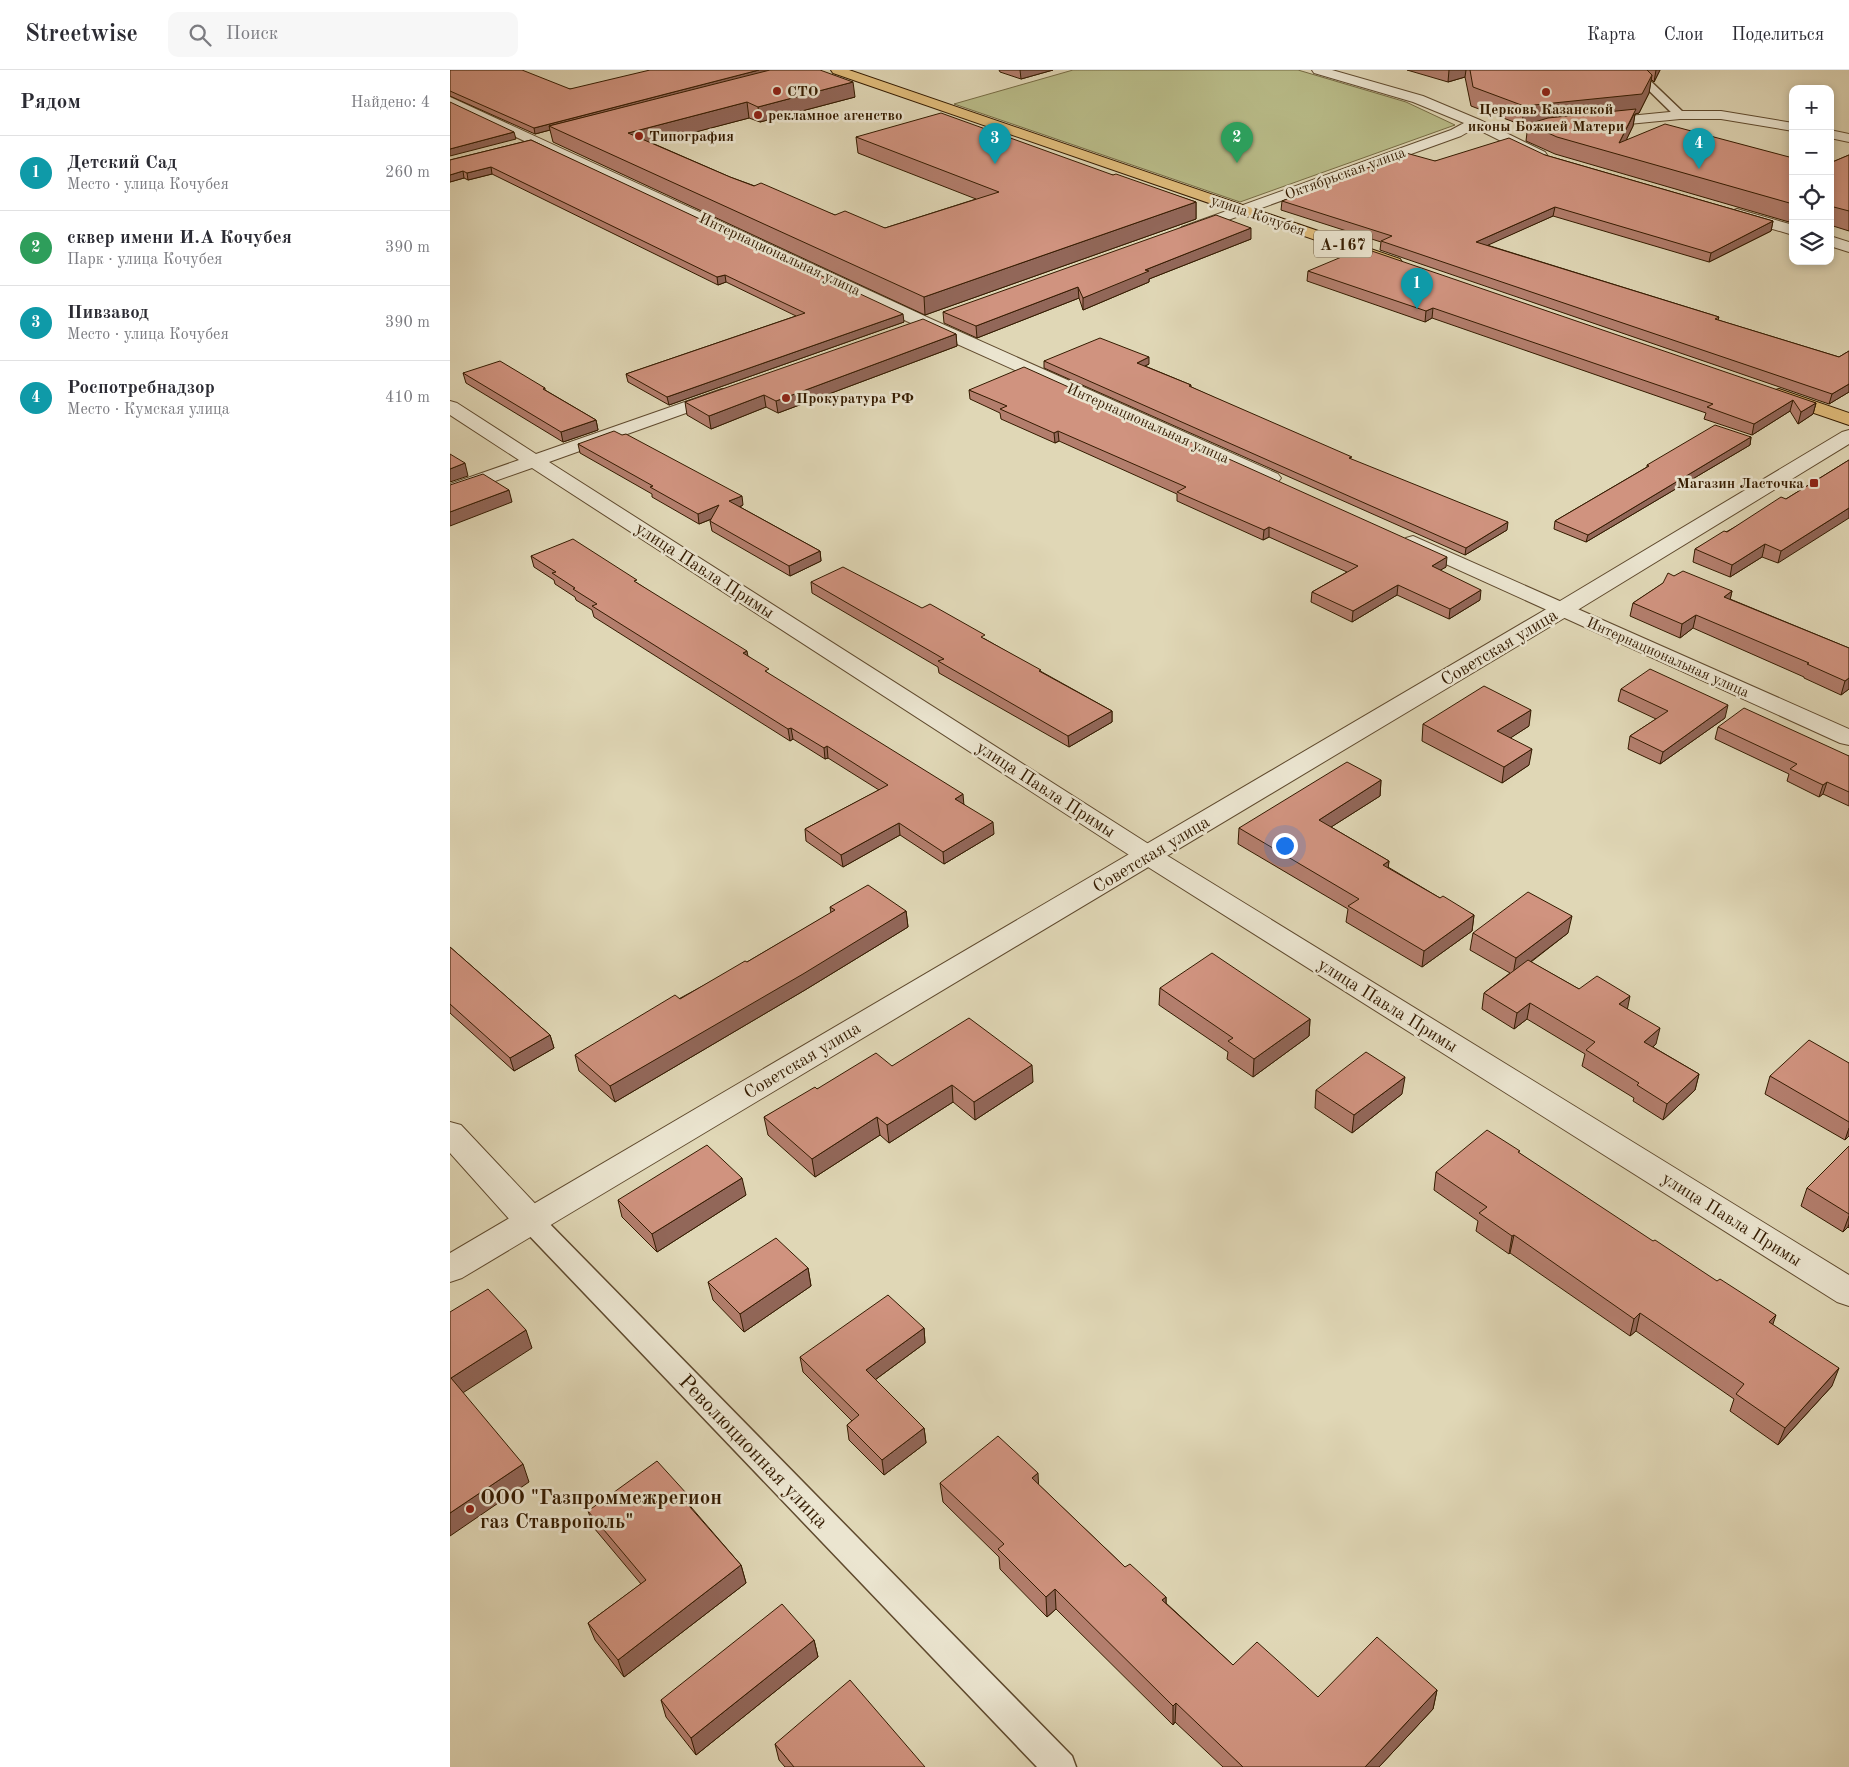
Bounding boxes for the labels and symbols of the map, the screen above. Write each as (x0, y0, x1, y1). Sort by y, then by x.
marker: СТО (771, 85, 783, 97)
place label: СТО (787, 85, 818, 100)
marker: Церковь Казанской иконы Божией Матери (1540, 86, 1552, 98)
place label: Церковь Казанской иконы Божией Матери (1468, 103, 1624, 135)
marker: рекламное агенство (752, 109, 764, 121)
place label: рекламное агенство (768, 109, 903, 124)
pin: 2 (1221, 122, 1253, 163)
pin: 3 (979, 123, 1011, 164)
pin: 4 (1683, 128, 1715, 169)
marker: Типография (633, 130, 645, 142)
place label: Типография (649, 130, 734, 145)
street label: Октябрьская улица (1283, 145, 1408, 203)
street label: улица Кочубея (1208, 193, 1307, 240)
street label: Интернациональная улица (696, 211, 863, 300)
road number: А-167 (1314, 230, 1372, 258)
pin: 1 (1401, 268, 1433, 309)
street label: Интернациональная улица (1064, 382, 1231, 467)
marker: Прокуратура РФ (780, 392, 792, 404)
place label: Прокуратура РФ (796, 392, 914, 407)
place label: Магазин Ласточка (1677, 477, 1804, 492)
marker: Магазин Ласточка (1808, 477, 1820, 489)
street label: улица Павла Примы (632, 519, 777, 622)
street label: Советская улица (1438, 606, 1561, 690)
street label: Интернациональная улица (1584, 616, 1751, 701)
street label: улица Павла Примы (973, 738, 1118, 841)
street label: Советская улица (1090, 813, 1213, 897)
your location (1272, 833, 1298, 859)
street label: улица Павла Примы (1314, 955, 1461, 1056)
street label: Советская улица (741, 1019, 864, 1103)
street label: улица Павла Примы (1658, 1169, 1805, 1270)
street label: Революционная улица (674, 1371, 832, 1533)
place label: ООО "Газпроммежрегион газ Ставрополь" (480, 1488, 722, 1533)
marker: ООО "Газпроммежрегион газ Ставрополь" (464, 1503, 476, 1515)

